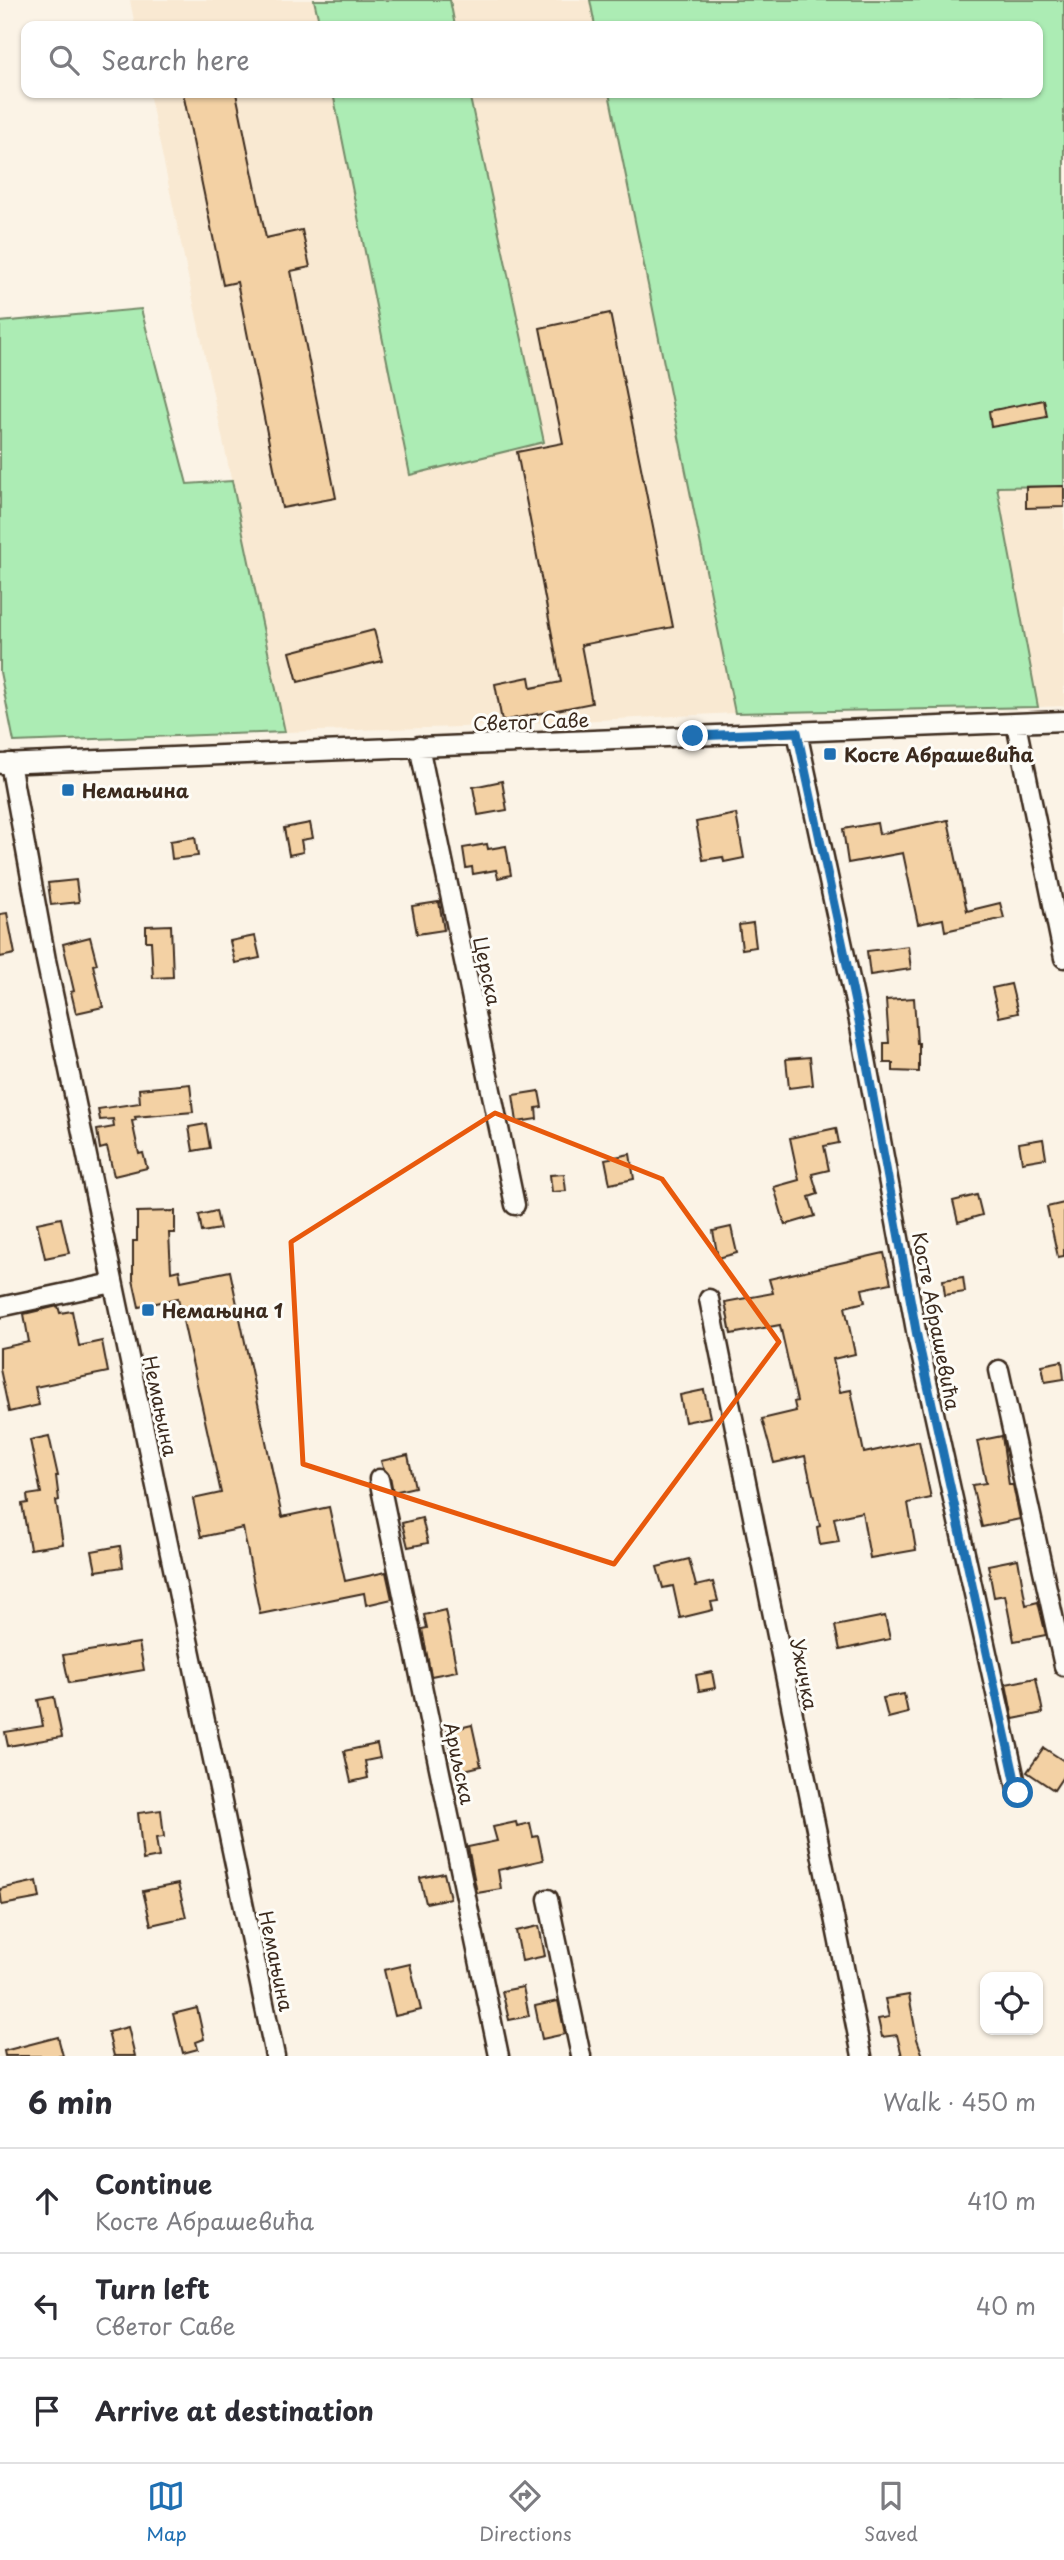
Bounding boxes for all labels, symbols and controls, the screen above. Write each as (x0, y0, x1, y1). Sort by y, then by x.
search box (21, 21, 1043, 98)
text: Search here (101, 40, 250, 79)
icon: search (45, 41, 83, 79)
street label: Светог Саве (472, 705, 590, 737)
route end (677, 720, 708, 751)
place label: Косте Абрашевића (844, 740, 1034, 768)
marker: Косте Абрашевића (822, 746, 838, 762)
place label: Немањина (82, 776, 189, 804)
marker: Немањина (60, 782, 76, 798)
street label: Церска (467, 934, 509, 1008)
street label: Косте Абрашевића (906, 1230, 968, 1412)
place label: Немањина 1 (162, 1296, 283, 1324)
marker: Немањина 1 (140, 1302, 156, 1318)
street label: Немањина (137, 1353, 185, 1459)
street label: Ужичка (784, 1636, 826, 1712)
street label: Ариљска (438, 1719, 482, 1807)
route start (1002, 1777, 1033, 1808)
street label: Немањина (253, 1908, 301, 2014)
map controls (980, 1972, 1043, 2035)
button: locate (980, 1972, 1043, 2035)
text: 6 min (28, 2079, 113, 2124)
text: Walk · 450 m (883, 2084, 1036, 2119)
text: Continue (95, 2164, 212, 2203)
icon: ahead (28, 2182, 66, 2220)
text: 410 m (967, 2183, 1036, 2218)
text: Косте Абрашевића (95, 2203, 314, 2238)
text: Turn left (95, 2269, 210, 2308)
icon: left (28, 2287, 66, 2325)
text: 40 m (976, 2288, 1036, 2323)
text: Светог Саве (95, 2308, 236, 2343)
text: Arrive at destination (95, 2391, 374, 2430)
icon: arrive (28, 2392, 66, 2430)
tab: Map (146, 2477, 187, 2547)
tab: Directions (479, 2477, 572, 2547)
tab: Saved (864, 2477, 918, 2547)

